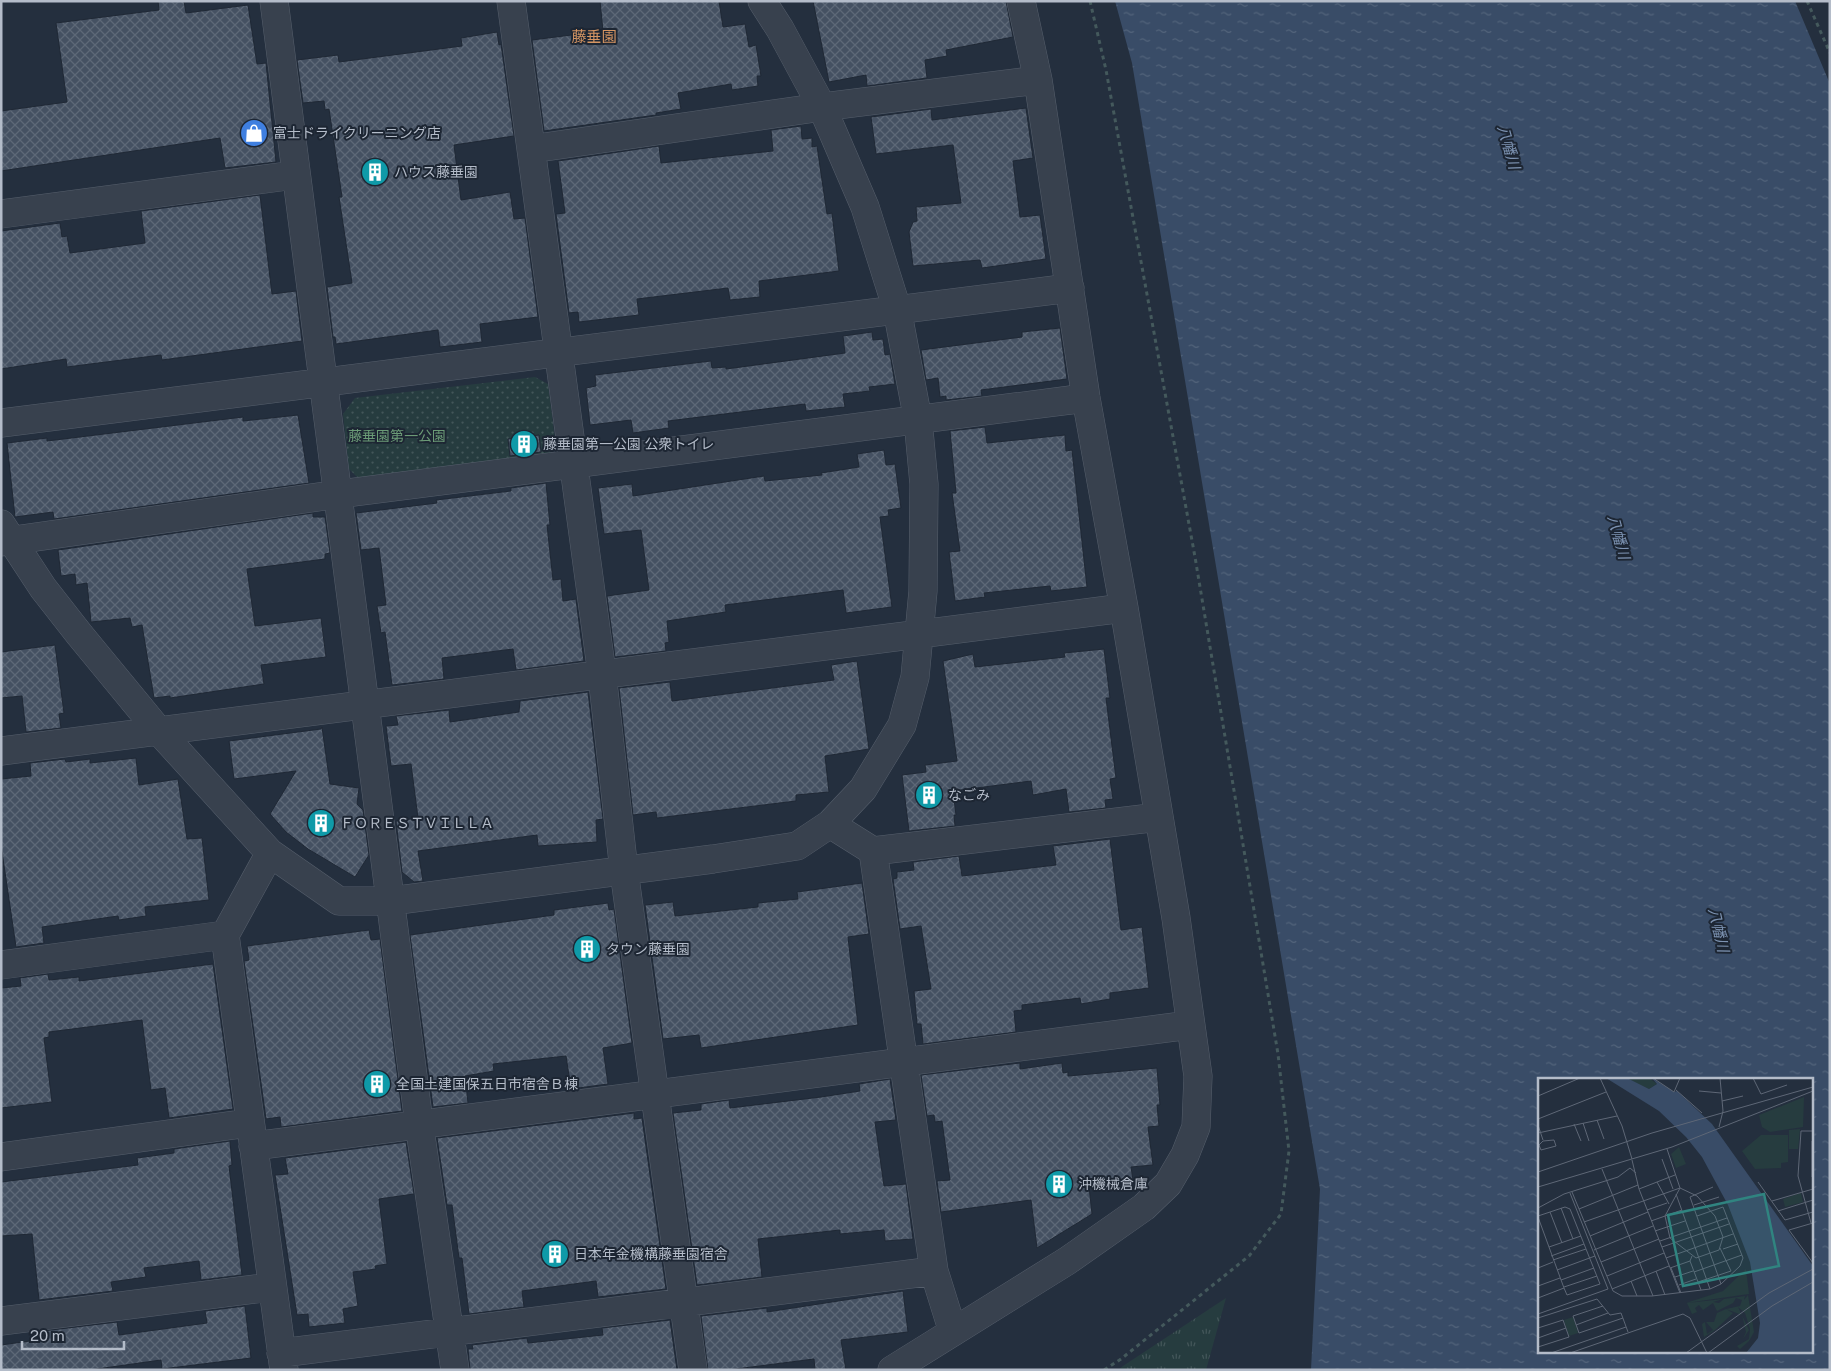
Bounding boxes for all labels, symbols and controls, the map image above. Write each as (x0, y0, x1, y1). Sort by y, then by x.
district label: 藤垂園 (571, 28, 617, 45)
shop icon: 富士ドライクリーニング店 (239, 118, 269, 148)
water label: 八幡川 (1495, 123, 1524, 173)
place label: 富士ドライクリーニング店 (273, 125, 441, 141)
building icon: ハウス藤垂園 (360, 157, 390, 187)
place label: ハウス藤垂園 (394, 164, 478, 180)
park label: 藤垂園第一公園 (348, 428, 446, 444)
building icon: 藤垂園第一公園 公衆トイレ (509, 429, 539, 459)
place label: 藤垂園第一公園 公衆トイレ (543, 436, 714, 452)
water label: 八幡川 (1605, 513, 1634, 563)
building icon: なごみ (914, 780, 944, 810)
place label: なごみ (948, 787, 990, 803)
building icon: ＦＯＲＥＳＴＶＩＬＬＡ (306, 808, 336, 838)
place label: ＦＯＲＥＳＴＶＩＬＬＡ (340, 815, 494, 831)
water label: 八幡川 (1706, 906, 1733, 956)
building icon: タウン藤垂園 (572, 934, 602, 964)
place label: タウン藤垂園 (606, 941, 690, 957)
building icon: 全国土建国保五日市宿舎Ｂ棟 (362, 1069, 392, 1099)
place label: 全国土建国保五日市宿舎Ｂ棟 (396, 1076, 578, 1092)
inset map (1538, 1078, 1814, 1354)
building icon: 沖機械倉庫 (1044, 1169, 1074, 1199)
place label: 沖機械倉庫 (1078, 1176, 1148, 1192)
building icon: 日本年金機構藤垂園宿舎 (540, 1239, 570, 1269)
place label: 日本年金機構藤垂園宿舎 (574, 1246, 728, 1262)
scale bar (22, 1318, 125, 1350)
text: 20 m (30, 1327, 65, 1344)

